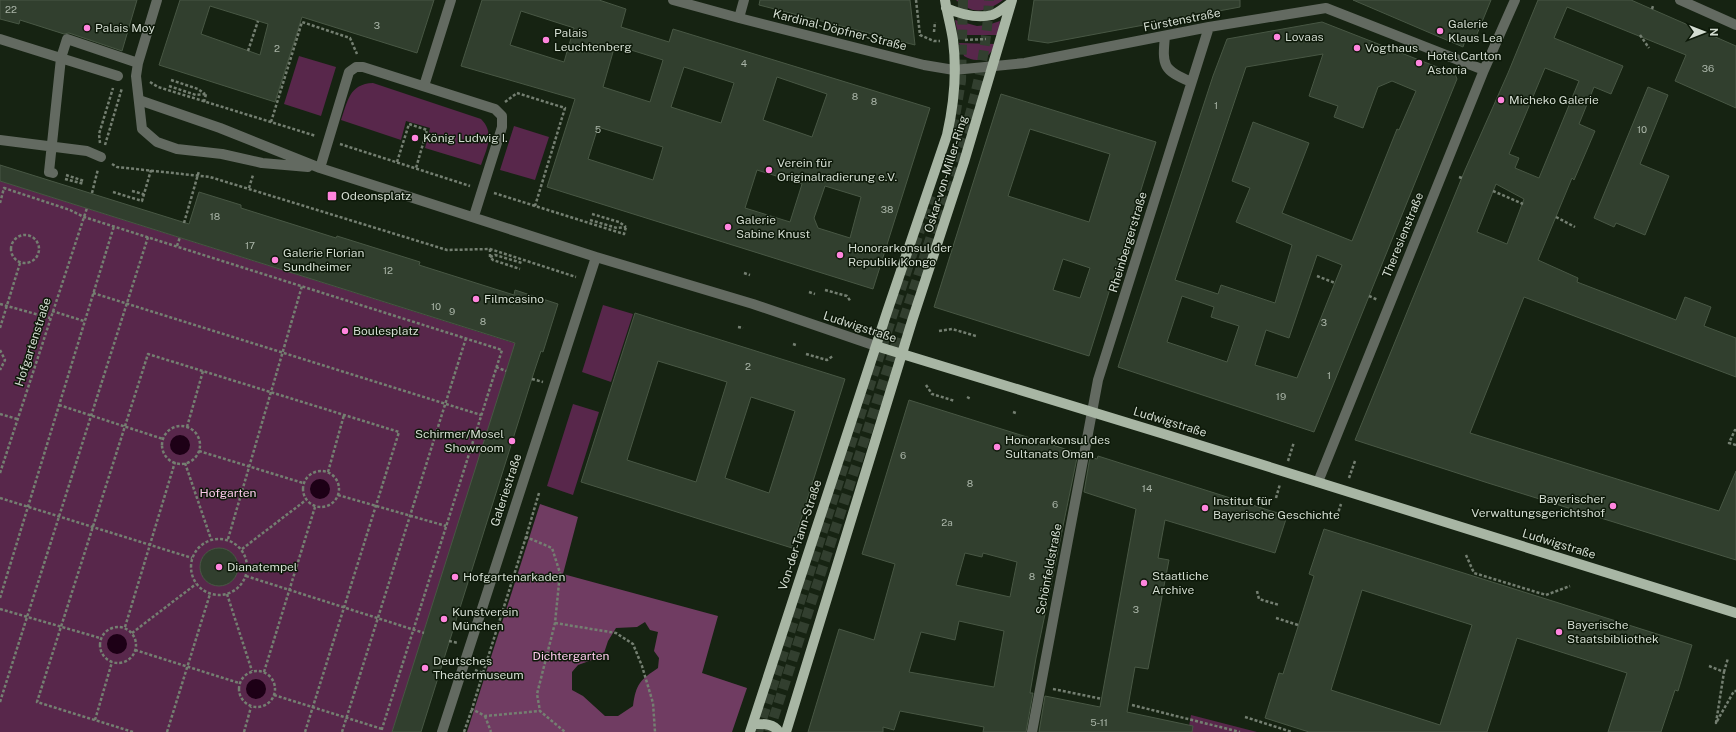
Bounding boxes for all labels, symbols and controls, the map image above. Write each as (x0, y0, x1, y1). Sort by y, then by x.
house number: 22 (5, 3, 17, 15)
street label: Fürstenstraße (1142, 6, 1222, 34)
street label: Kardinal-Döpfner-Straße (772, 7, 909, 53)
north arrow (1684, 12, 1724, 52)
place label: Galerie Klaus Lea (1448, 17, 1502, 45)
house number: 3 (374, 19, 380, 31)
place label: Palais Moy (95, 21, 156, 35)
marker: Palais Moy (82, 23, 92, 33)
place label: Palais Leuchtenberg (554, 26, 632, 54)
marker: Galerie Klaus Lea (1435, 26, 1445, 36)
text: N (1708, 28, 1720, 36)
place label: Lovaas (1285, 30, 1324, 44)
marker: Lovaas (1272, 32, 1282, 42)
marker: Palais Leuchtenberg (541, 35, 551, 45)
place label: Vogthaus (1365, 41, 1418, 55)
house number: 2 (274, 42, 280, 54)
marker: Vogthaus (1352, 43, 1362, 53)
place label: Hotel Carlton Astoria (1427, 49, 1501, 77)
house number: 4 (741, 57, 747, 69)
marker: Hotel Carlton Astoria (1414, 58, 1424, 68)
house number: 36 (1702, 62, 1714, 74)
house number: 8 (852, 90, 858, 102)
place label: Micheko Galerie (1509, 93, 1599, 107)
house number: 8 (871, 95, 877, 107)
marker: Micheko Galerie (1496, 95, 1506, 105)
house number: 1 (1214, 99, 1218, 111)
street label: Oskar-von-Miller-Ring (921, 114, 971, 234)
house number: 5 (595, 123, 601, 135)
house number: 10 (1637, 123, 1647, 135)
place label: König Ludwig I. (423, 131, 508, 145)
marker: König Ludwig I. (410, 133, 420, 143)
place label: Verein für Originalradierung e.V. (777, 156, 897, 184)
marker: Verein für Originalradierung e.V. (764, 165, 774, 175)
place label: Odeonsplatz (341, 189, 411, 203)
marker: Odeonsplatz (326, 190, 338, 202)
street label: Rheinbergerstraße (1106, 190, 1150, 294)
street label: Theresienstraße (1380, 190, 1427, 280)
house number: 38 (881, 203, 893, 215)
house number: 18 (210, 210, 220, 222)
place label: Galerie Sabine Knust (736, 213, 810, 241)
marker: Galerie Sabine Knust (723, 222, 733, 232)
house number: 17 (245, 239, 255, 251)
place label: Honorarkonsul der Republik Kongo (848, 241, 952, 269)
place label: Galerie Florian Sundheimer (283, 246, 364, 274)
marker: Honorarkonsul der Republik Kongo (835, 250, 845, 260)
marker: Galerie Florian Sundheimer (270, 255, 280, 265)
house number: 12 (383, 264, 393, 276)
place label: Filmcasino (484, 292, 544, 306)
marker: Filmcasino (471, 294, 481, 304)
street label: Hofgartenstraße (12, 296, 54, 388)
house number: 10 (431, 300, 441, 312)
house number: 9 (449, 305, 455, 317)
street label: Ludwigstraße (822, 309, 899, 345)
house number: 8 (480, 315, 486, 327)
house number: 3 (1321, 316, 1327, 328)
place label: Boulesplatz (353, 324, 419, 338)
marker: Boulesplatz (340, 326, 350, 336)
house number: 2 (745, 360, 751, 372)
house number: 1 (1327, 369, 1331, 381)
house number: 19 (1276, 390, 1286, 402)
street label: Ludwigstraße (1132, 404, 1209, 440)
place label: Schirmer/Mosel Showroom (415, 427, 504, 455)
place label: Honorarkonsul des Sultanats Oman (1005, 433, 1110, 461)
marker: Schirmer/Mosel Showroom (507, 436, 517, 446)
marker: Honorarkonsul des Sultanats Oman (992, 442, 1002, 452)
house number: 6 (900, 449, 906, 461)
street label: Galeriestraße (488, 452, 524, 528)
house number: 8 (967, 477, 973, 489)
street label: Von-der-Tann-Straße (775, 478, 825, 592)
house number: 14 (1142, 482, 1152, 494)
park label: Hofgarten (200, 486, 257, 500)
place label: Bayerischer Verwaltungsgerichtshof (1471, 492, 1605, 520)
place label: Institut für Bayerische Geschichte (1213, 494, 1340, 522)
house number: 6 (1052, 498, 1058, 510)
marker: Bayerischer Verwaltungsgerichtshof (1608, 501, 1618, 511)
marker: Institut für Bayerische Geschichte (1200, 503, 1210, 513)
house number: 2a (941, 516, 953, 528)
street label: Schönfeldstraße (1033, 522, 1065, 616)
street label: Ludwigstraße (1521, 526, 1598, 562)
place label: Dianatempel (227, 560, 298, 574)
marker: Dianatempel (214, 562, 224, 572)
place label: Staatliche Archive (1152, 569, 1209, 597)
place label: Hofgartenarkaden (463, 570, 565, 584)
house number: 8 (1029, 570, 1035, 582)
marker: Hofgartenarkaden (450, 572, 460, 582)
marker: Staatliche Archive (1139, 578, 1149, 588)
house number: 3 (1133, 603, 1139, 615)
place label: Kunstverein München (452, 605, 519, 633)
marker: Kunstverein München (439, 614, 449, 624)
place label: Bayerische Staatsbibliothek (1567, 618, 1659, 646)
marker: Bayerische Staatsbibliothek (1554, 627, 1564, 637)
park label: Dichtergarten (533, 649, 610, 663)
place label: Deutsches Theatermuseum (433, 654, 524, 682)
marker: Deutsches Theatermuseum (420, 663, 430, 673)
house number: 5-11 (1090, 716, 1108, 728)

